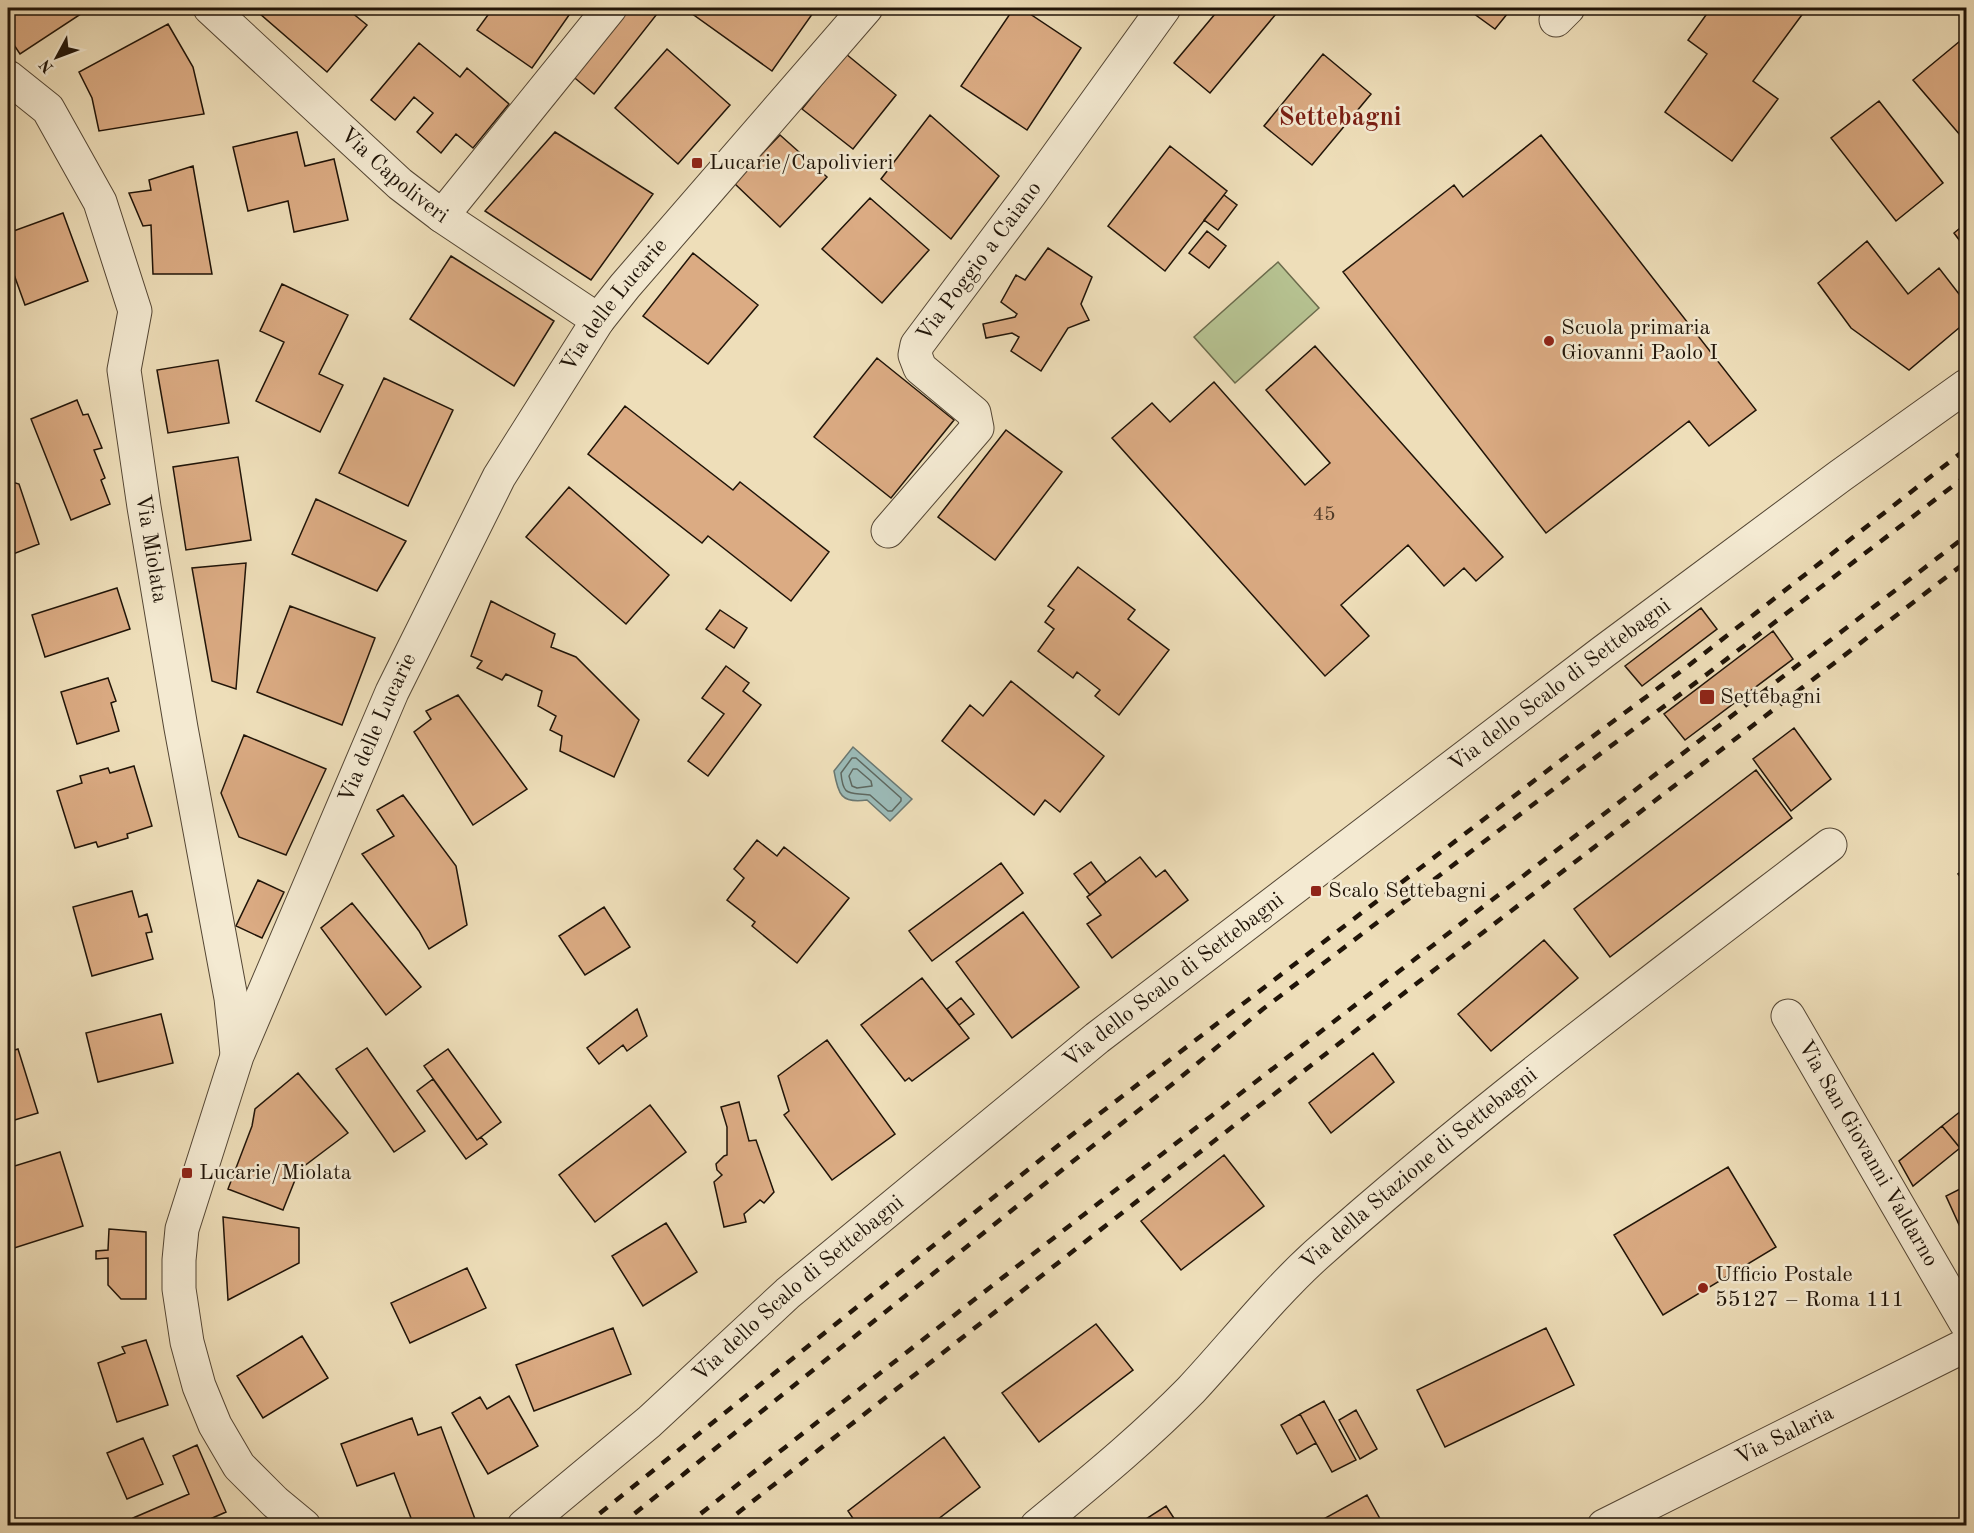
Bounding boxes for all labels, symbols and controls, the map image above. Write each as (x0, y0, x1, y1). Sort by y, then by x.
north arrow (27, 27, 87, 87)
text: N (37, 55, 57, 75)
district label: Settebagni (1278, 105, 1402, 131)
street label: Via Capoliveri (336, 123, 452, 228)
place label: Lucarie/Capolivieri (709, 152, 893, 174)
marker: Lucarie/Capolivieri (690, 156, 704, 170)
street label: Via Poggio a Caiano (913, 178, 1046, 345)
street label: Via delle Lucarie (557, 235, 672, 376)
place label: Scuola primaria Giovanni Paolo I (1561, 317, 1718, 364)
marker: Scuola primaria Giovanni Paolo I (1542, 334, 1556, 348)
street label: Via Miolata (131, 493, 171, 605)
house number: 45 (1312, 505, 1336, 525)
street label: Via dello Scalo di Settebagni (1445, 595, 1675, 776)
street label: Via delle Lucarie (335, 650, 420, 806)
place label: Settebagni (1720, 686, 1821, 708)
marker: Settebagni (1698, 688, 1716, 706)
place label: Scalo Settebagni (1328, 880, 1486, 902)
marker: Scalo Settebagni (1309, 884, 1323, 898)
street label: Via dello Scalo di Settebagni (1059, 889, 1288, 1072)
street label: Via San Giovanni Valdarno (1794, 1037, 1942, 1270)
street label: Via della Stazione di Settebagni (1297, 1064, 1542, 1274)
place label: Lucarie/Miolata (199, 1162, 352, 1184)
marker: Lucarie/Miolata (180, 1166, 194, 1180)
street label: Via dello Scalo di Settebagni (689, 1191, 908, 1386)
place label: Ufficio Postale 55127 – Roma 111 (1715, 1264, 1904, 1311)
marker: Ufficio Postale 55127 – Roma 111 (1696, 1281, 1710, 1295)
street label: Via Salaria (1732, 1402, 1837, 1469)

